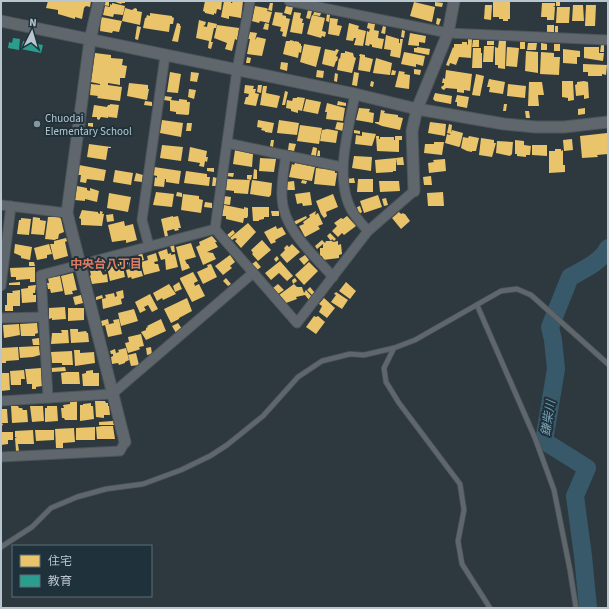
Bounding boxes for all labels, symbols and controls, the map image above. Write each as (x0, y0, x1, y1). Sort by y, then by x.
north arrow (12, 12, 52, 52)
text: N (29, 15, 37, 30)
place label: Chuodai Elementary School (45, 111, 132, 139)
marker: Chuodai Elementary School (32, 119, 42, 129)
district label: 中央台八丁目 (70, 256, 142, 273)
water label: 鎌柴川 (537, 397, 560, 437)
legend (12, 545, 152, 597)
text: 住宅 (48, 553, 72, 570)
text: 教育 (48, 573, 72, 590)

